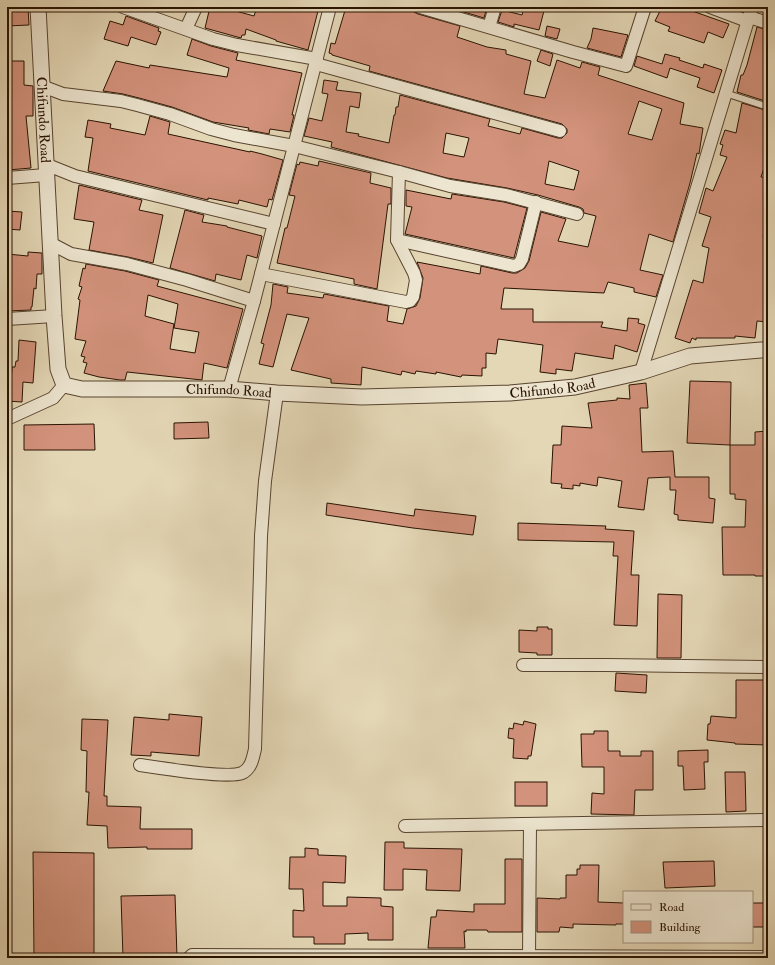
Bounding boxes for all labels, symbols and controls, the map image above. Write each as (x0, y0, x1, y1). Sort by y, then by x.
street label: Chifundo Road (33, 76, 54, 163)
street label: Chifundo Road (509, 375, 597, 402)
street label: Chifundo Road (186, 381, 273, 402)
legend (623, 891, 753, 943)
text: Road (659, 900, 684, 915)
text: Building (659, 920, 702, 935)

